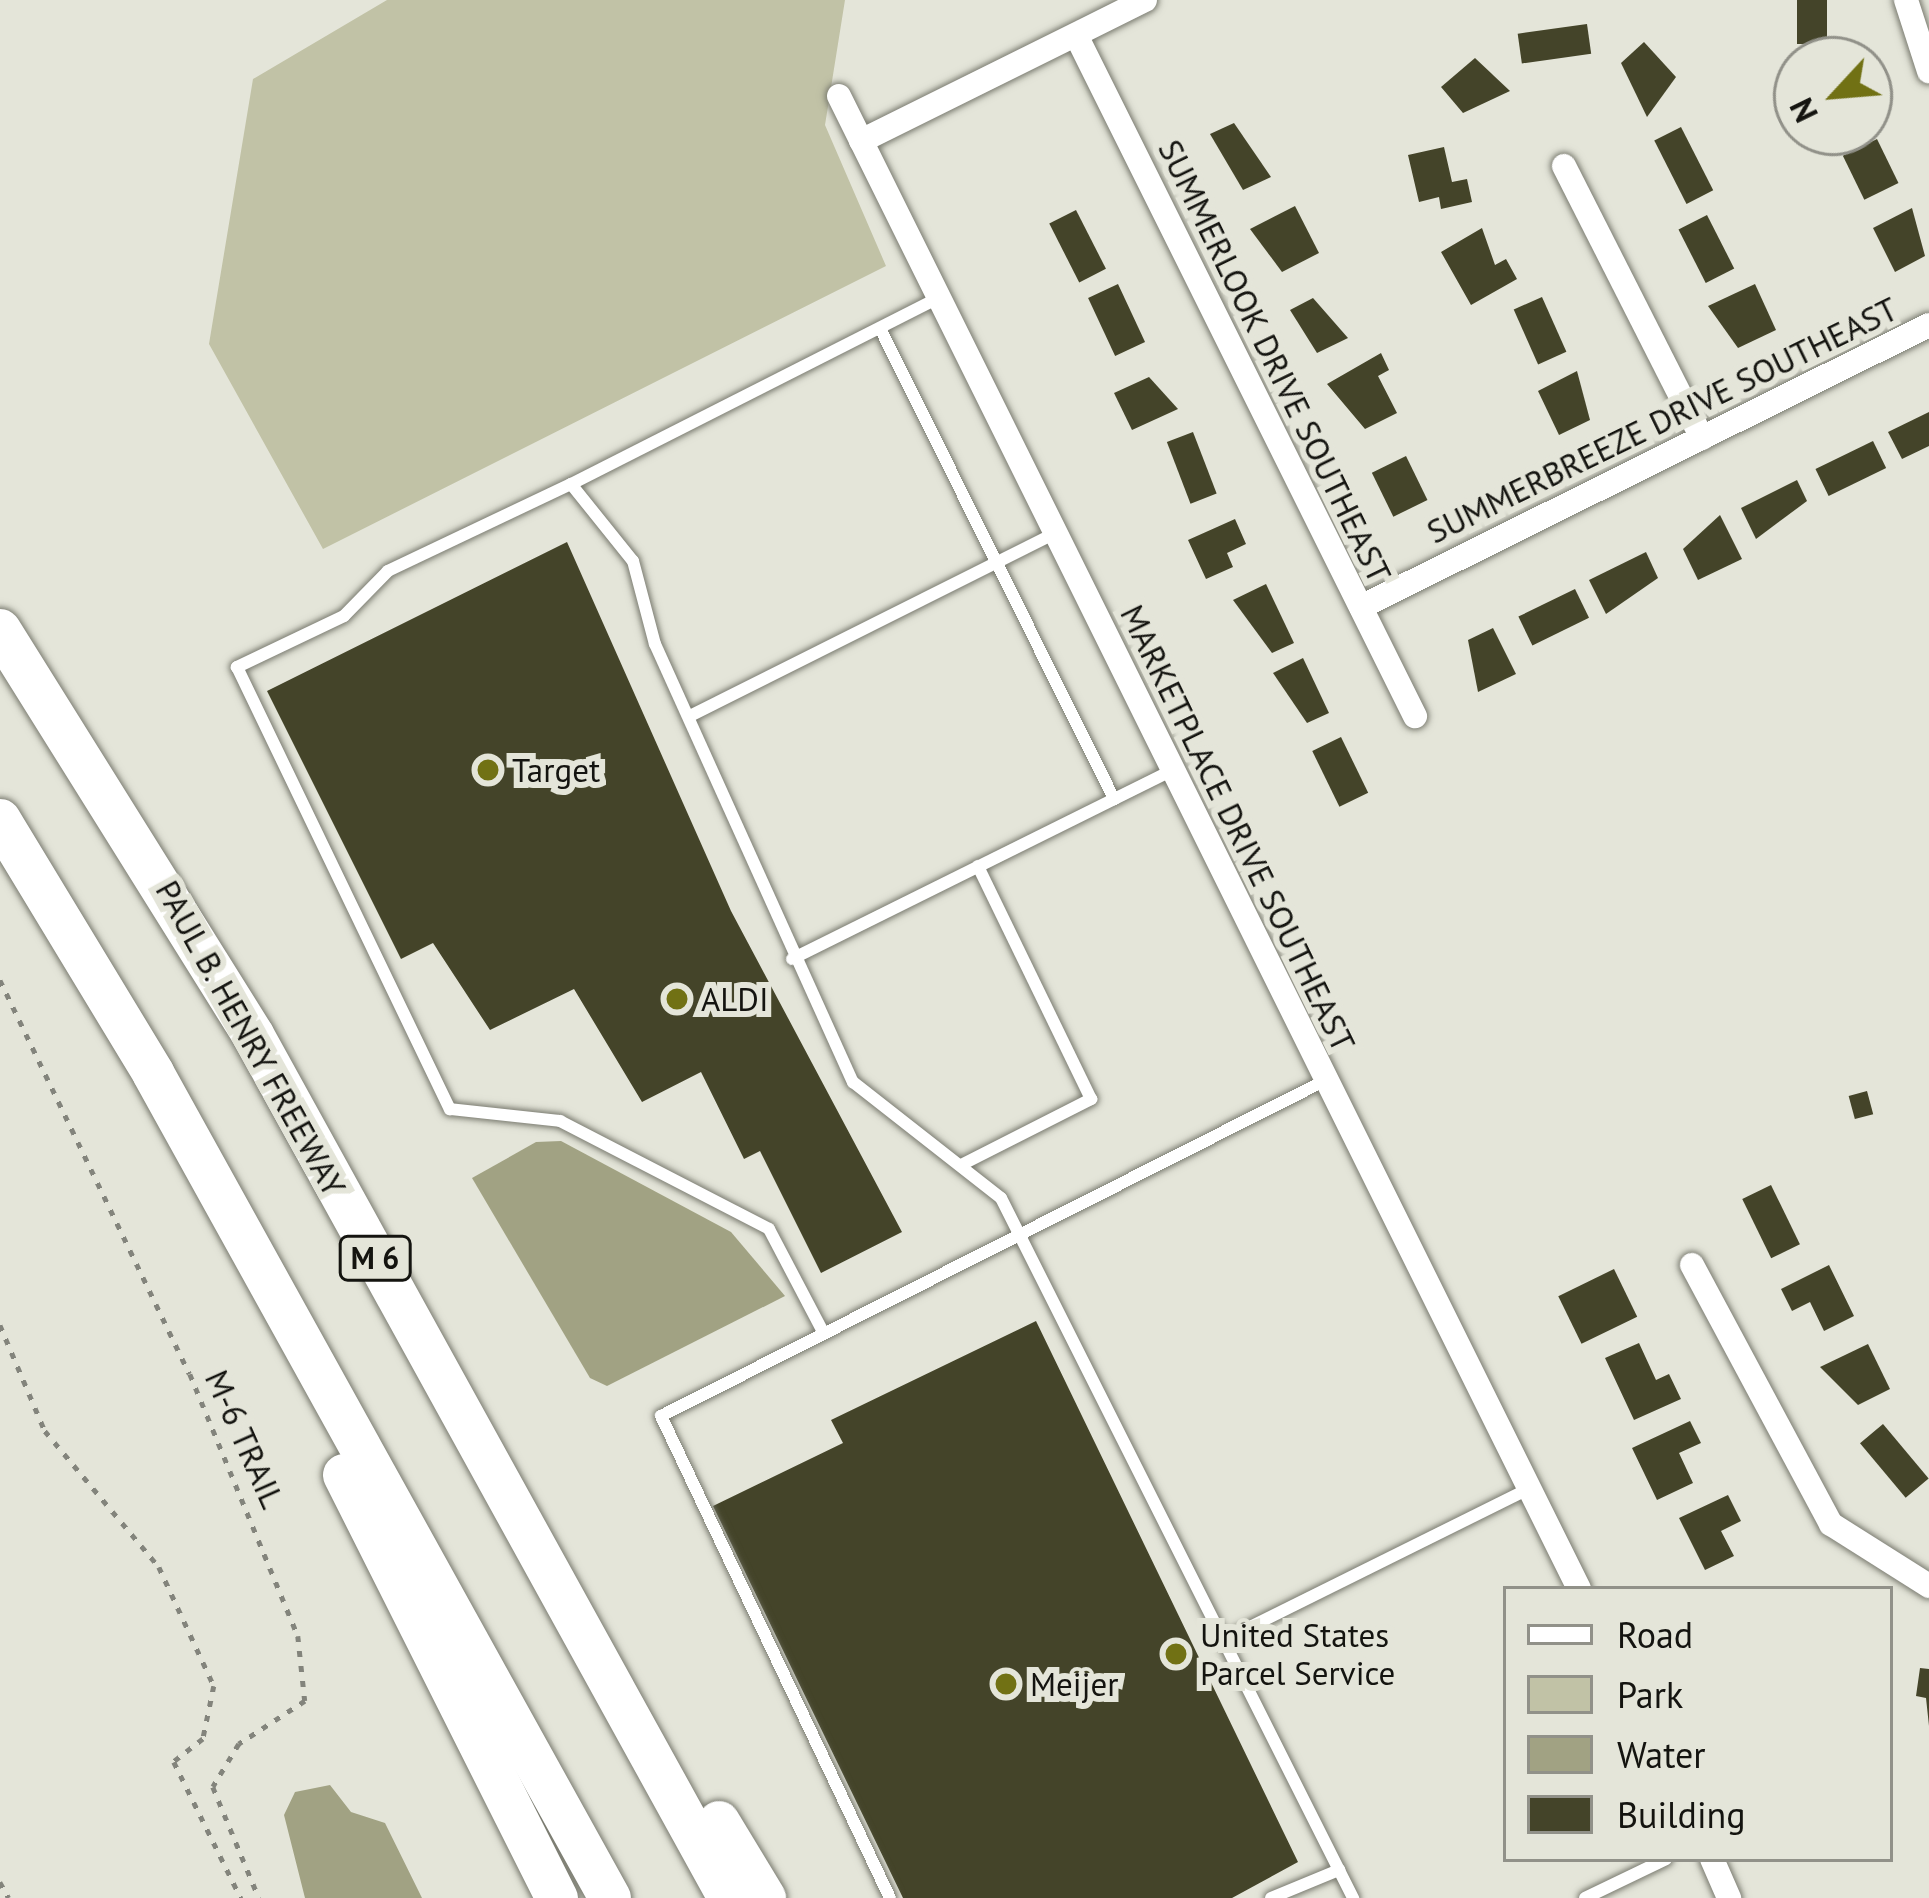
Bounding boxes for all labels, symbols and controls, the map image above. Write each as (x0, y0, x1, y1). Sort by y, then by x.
north arrow (1773, 36, 1893, 156)
text: N (1779, 92, 1827, 130)
street label: SUMMERLOOK DRIVE SOUTHEAST (1150, 133, 1400, 589)
street label: SUMMERBREEZE DRIVE SOUTHEAST (1420, 289, 1904, 551)
street label: MARKETPLACE DRIVE SOUTHEAST (1112, 598, 1364, 1058)
place label: Target (512, 750, 600, 790)
marker: Target (475, 757, 501, 783)
street label: PAUL B. HENRY FREEWAY (147, 871, 355, 1205)
place label: ALDI (701, 979, 769, 1019)
marker: ALDI (664, 986, 690, 1012)
road number: M 6 (336, 1234, 414, 1282)
street label: M-6 TRAIL (197, 1363, 293, 1515)
legend (1503, 1586, 1893, 1862)
text: Road (1617, 1611, 1693, 1658)
place label: United States Parcel Service (1200, 1615, 1395, 1693)
marker: United States Parcel Service (1163, 1641, 1189, 1667)
place label: Meijer (1030, 1664, 1119, 1704)
marker: Meijer (993, 1671, 1019, 1697)
text: Park (1617, 1671, 1683, 1718)
text: Water (1617, 1731, 1706, 1778)
text: Building (1617, 1791, 1746, 1838)

